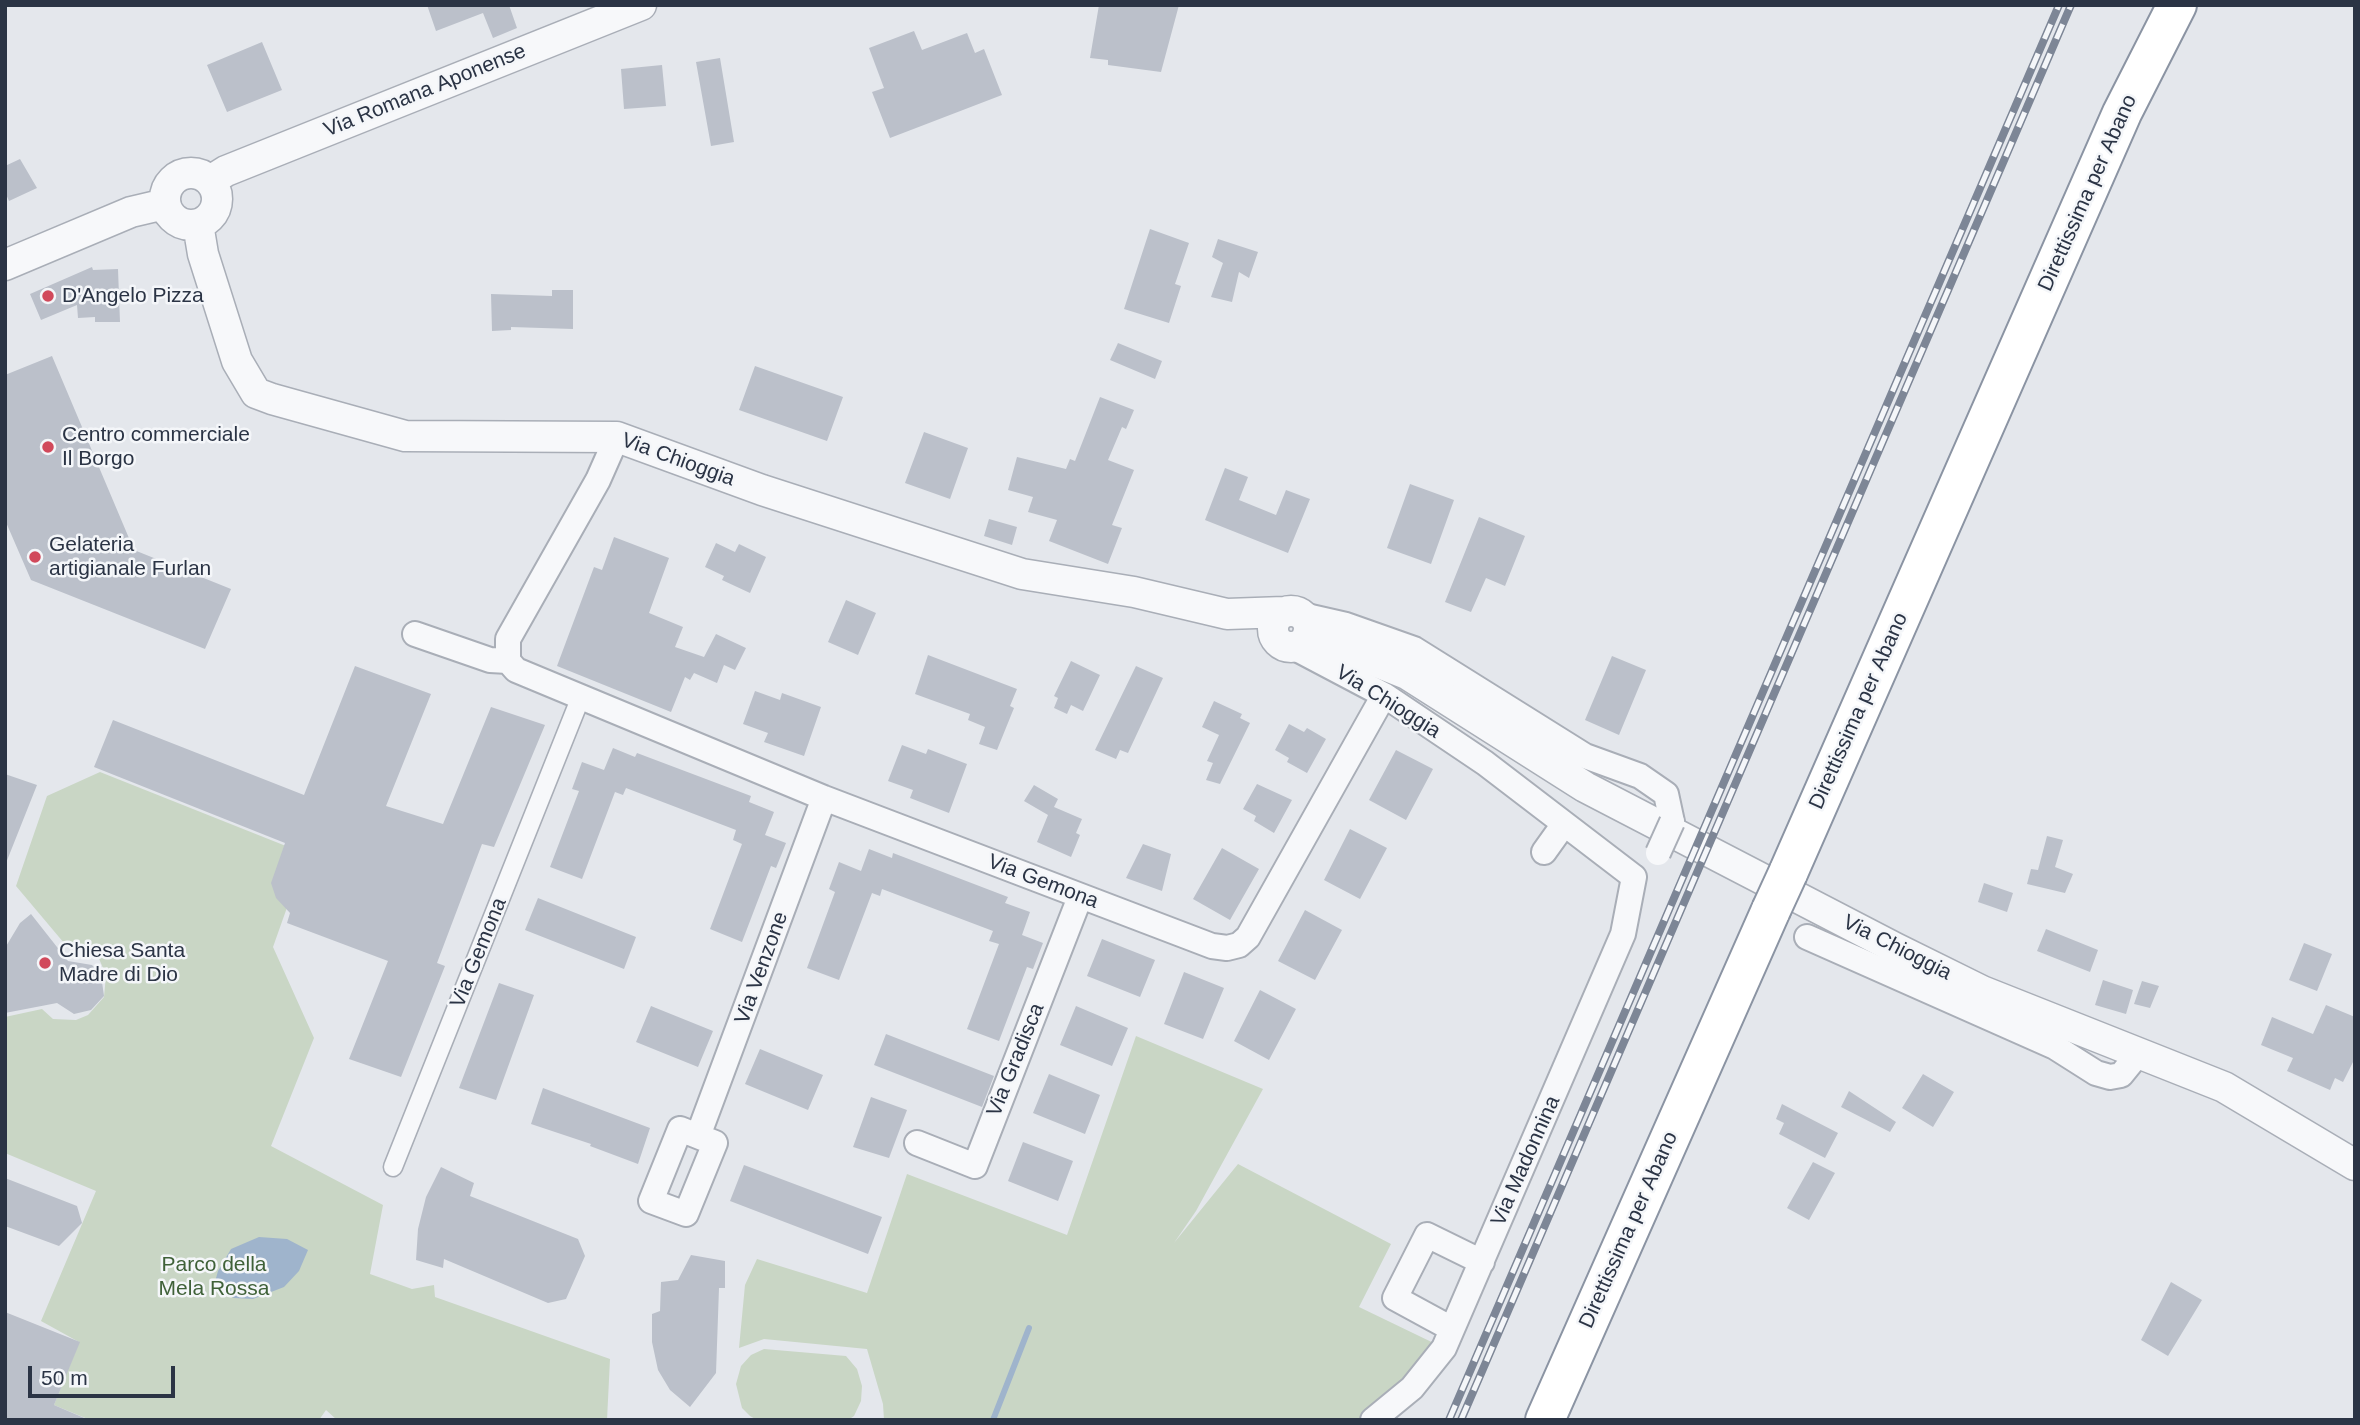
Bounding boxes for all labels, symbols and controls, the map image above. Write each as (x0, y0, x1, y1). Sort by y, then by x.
street label: Via Romana Aponense (320, 39, 530, 143)
street label: Direttissima per Abano (2033, 91, 2143, 295)
place label: D'Angelo Pizza (62, 283, 204, 309)
marker: D'Angelo Pizza (40, 288, 56, 304)
place label: Centro commerciale Il Borgo (62, 422, 250, 472)
street label: Via Chioggia (618, 428, 738, 492)
marker: Centro commerciale Il Borgo (40, 439, 56, 455)
place label: Gelateria artigianale Furlan (49, 532, 211, 582)
marker: Gelateria artigianale Furlan (27, 549, 43, 565)
street label: Direttissima per Abano (1804, 609, 1914, 813)
street label: Via Chioggia (1331, 660, 1445, 744)
street label: Via Gemona (984, 849, 1102, 915)
street label: Via Gemona (446, 894, 512, 1012)
street label: Via Venzone (730, 908, 794, 1028)
street label: Via Chioggia (1838, 910, 1956, 986)
place label: Chiesa Santa Madre di Dio (59, 938, 185, 988)
marker: Chiesa Santa Madre di Dio (37, 955, 53, 971)
street label: Via Gradisca (982, 1000, 1050, 1120)
street label: Via Madonnina (1486, 1092, 1566, 1230)
street label: Direttissima per Abano (1574, 1128, 1684, 1332)
park label: Parco della Mela Rossa (159, 1252, 269, 1302)
scale bar (32, 1352, 178, 1396)
text: 50 m (41, 1366, 88, 1389)

